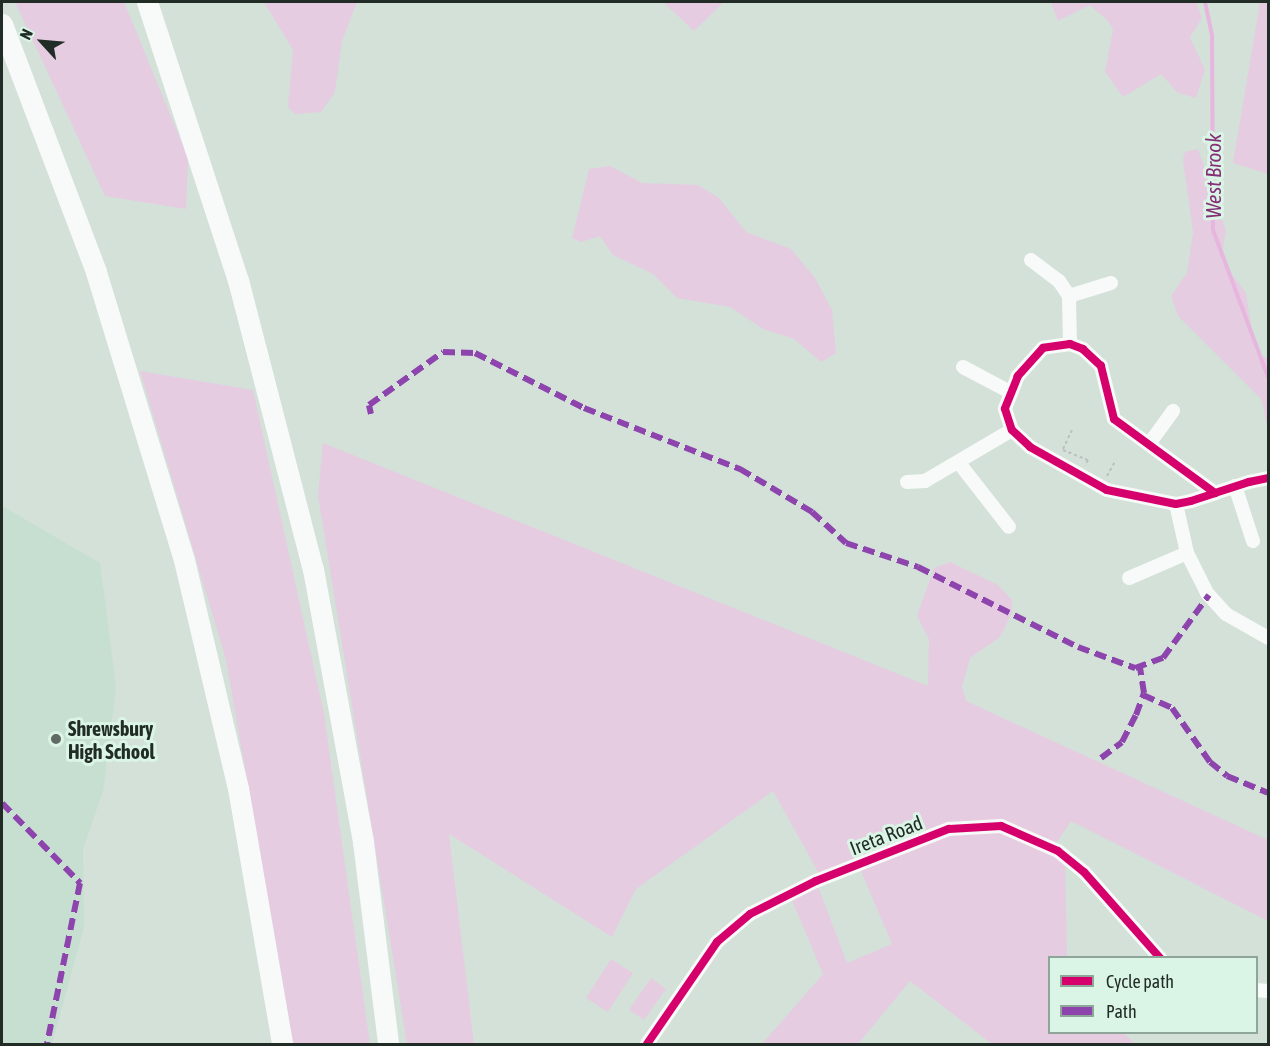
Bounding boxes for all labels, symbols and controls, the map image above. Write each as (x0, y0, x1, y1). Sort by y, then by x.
north arrow (12, 12, 72, 72)
text: N (16, 26, 36, 42)
water label: West Brook (1200, 134, 1226, 218)
place label: Shrewsbury High School (68, 716, 155, 763)
marker: Shrewsbury High School (49, 732, 63, 746)
street label: Ireta Road (846, 810, 926, 860)
legend (1048, 956, 1258, 1034)
text: Cycle path (1106, 971, 1174, 992)
text: Path (1106, 1001, 1137, 1022)

